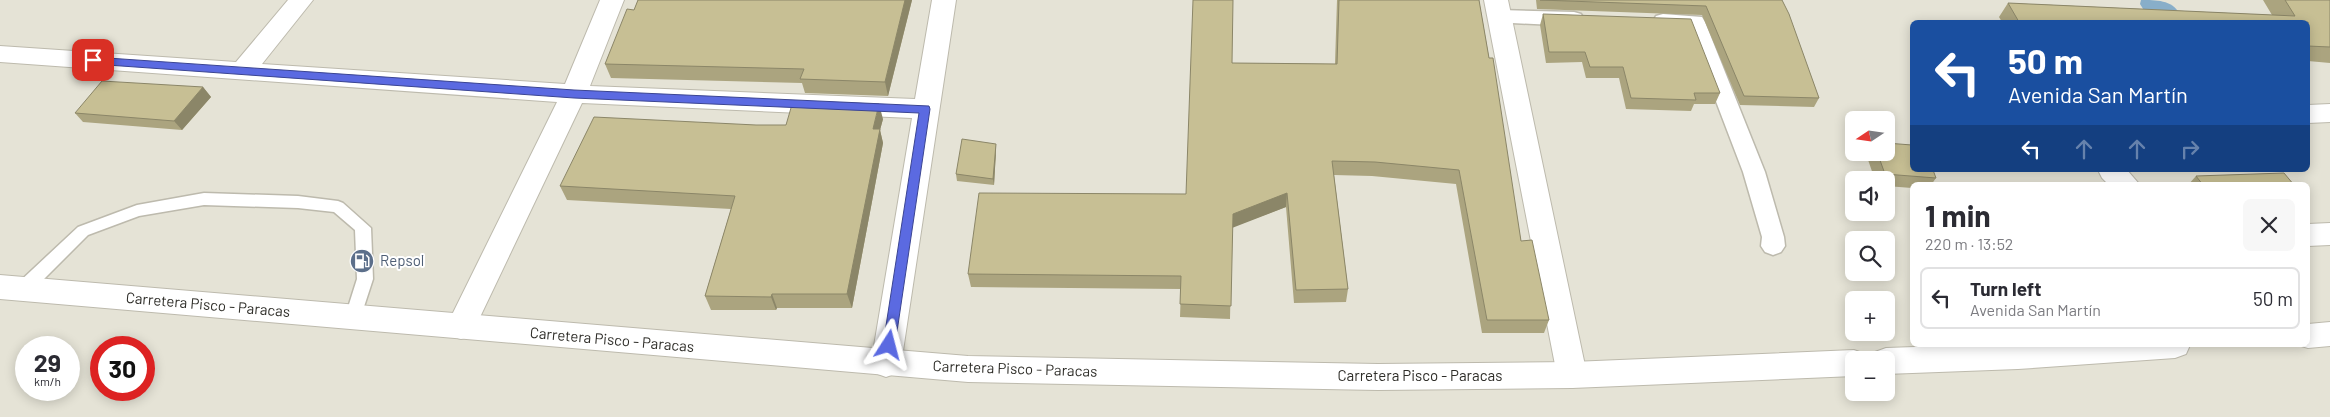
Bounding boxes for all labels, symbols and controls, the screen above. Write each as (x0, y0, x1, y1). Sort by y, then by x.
pin (72, 39, 114, 81)
text: 50 m (2008, 39, 2083, 81)
icon: left (1925, 40, 1990, 105)
icon: arrive (79, 46, 107, 74)
text: Avenida San Martín (2008, 81, 2188, 107)
north arrow (1845, 111, 1895, 161)
map controls (1845, 111, 1895, 401)
icon: left (2017, 135, 2045, 163)
icon: ahead (2070, 135, 2098, 163)
icon: ahead (2123, 135, 2151, 163)
icon: right (2176, 135, 2204, 163)
button: sound (1845, 171, 1895, 221)
text: 1 min (1925, 197, 1991, 233)
button: close (2243, 199, 2295, 251)
button: search (1845, 231, 1895, 281)
text: 220 m · 13:52 (1925, 234, 2013, 253)
fuel station icon: Repsol (349, 248, 375, 274)
place label: Repsol (380, 251, 424, 269)
text: Turn left (1970, 277, 2041, 300)
icon: left (1927, 284, 1955, 312)
text: 50 m (2253, 287, 2293, 310)
street label: Carretera Pisco - Paracas (125, 288, 291, 320)
button: + (1845, 291, 1895, 341)
text: Avenida San Martín (1970, 300, 2101, 319)
position arrow (862, 318, 914, 370)
street label: Carretera Pisco - Paracas (529, 323, 695, 355)
speed limit sign: 30 (90, 336, 155, 401)
text: 29 (34, 347, 61, 377)
button: − (1845, 351, 1895, 401)
street label: Carretera Pisco - Paracas (932, 356, 1098, 380)
street label: Carretera Pisco - Paracas (1338, 366, 1502, 384)
text: km/h (34, 374, 61, 388)

